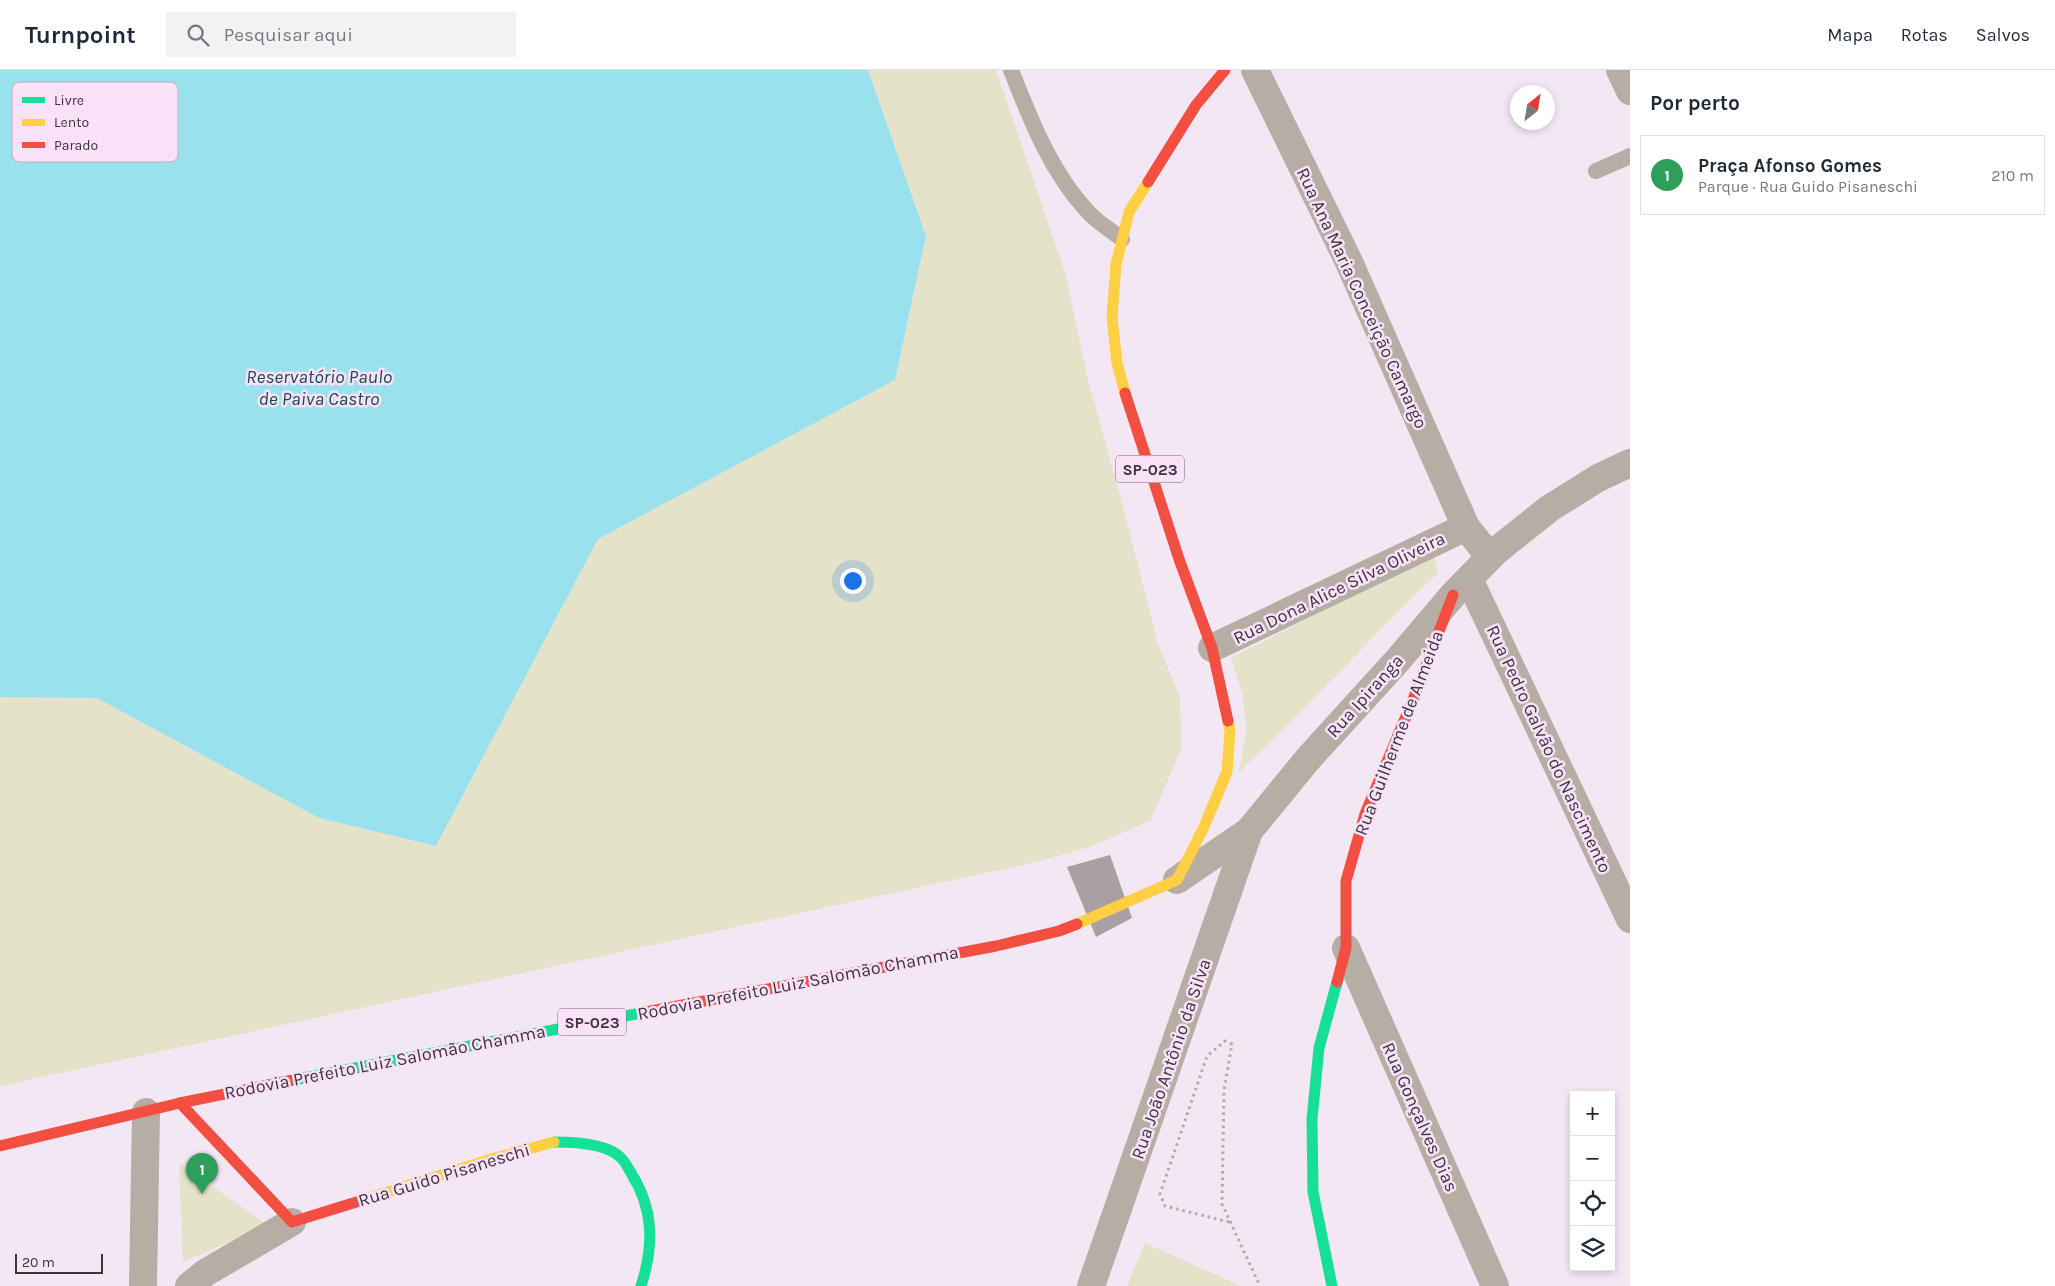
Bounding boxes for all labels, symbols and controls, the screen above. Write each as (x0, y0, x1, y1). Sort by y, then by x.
search box (166, 12, 516, 57)
text: Turnpoint (25, 21, 136, 49)
icon: search (184, 21, 212, 49)
text: Pesquisar aqui (224, 24, 353, 46)
text: Mapa (1827, 24, 1873, 46)
text: Rotas (1901, 24, 1948, 46)
text: Salvos (1976, 24, 2030, 46)
legend (12, 82, 178, 162)
north arrow (1510, 85, 1555, 130)
text: Por perto (1650, 91, 1740, 115)
text: Livre (54, 92, 84, 109)
text: Lento (54, 114, 89, 131)
text: Parado (54, 137, 98, 154)
text: Praça Afonso Gomes (1698, 155, 1882, 177)
street label: Rua Ana Maria Conceição Camargo (1292, 164, 1432, 432)
text: 1 (1664, 166, 1670, 185)
text: 210 m (1991, 166, 2034, 185)
text: Parque · Rua Guido Pisaneschi (1698, 177, 1918, 196)
water label: Reservatório Paulo de Paiva Castro (246, 366, 393, 410)
road number: SP-023 (1116, 456, 1184, 482)
street label: Rua Dona Alice Silva Oliveira (1229, 527, 1449, 649)
your location (840, 568, 866, 594)
street label: Rua Pedro Galvão do Nascimento (1482, 622, 1616, 876)
street label: Rua Guilherme de Almeida (1350, 628, 1448, 838)
street label: Rua Ipiranga (1322, 650, 1408, 742)
street label: Rodovia Prefeito Luiz Salomão Chamma (636, 941, 960, 1025)
street label: Rua João Antônio da Silva (1126, 956, 1216, 1162)
road number: SP-023 (558, 1009, 626, 1036)
street label: Rodovia Prefeito Luiz Salomão Chamma (223, 1020, 547, 1104)
street label: Rua Gonçalves Dias (1377, 1039, 1463, 1195)
map controls (1570, 1091, 1615, 1271)
button: + (1570, 1091, 1615, 1136)
button: − (1570, 1136, 1615, 1181)
street label: Rua Guido Pisaneschi (355, 1138, 533, 1212)
pin: 1 (186, 1153, 218, 1194)
button: locate (1570, 1181, 1615, 1226)
button: layers (1570, 1226, 1615, 1271)
scale bar (15, 1251, 102, 1274)
text: 20 m (22, 1254, 55, 1271)

